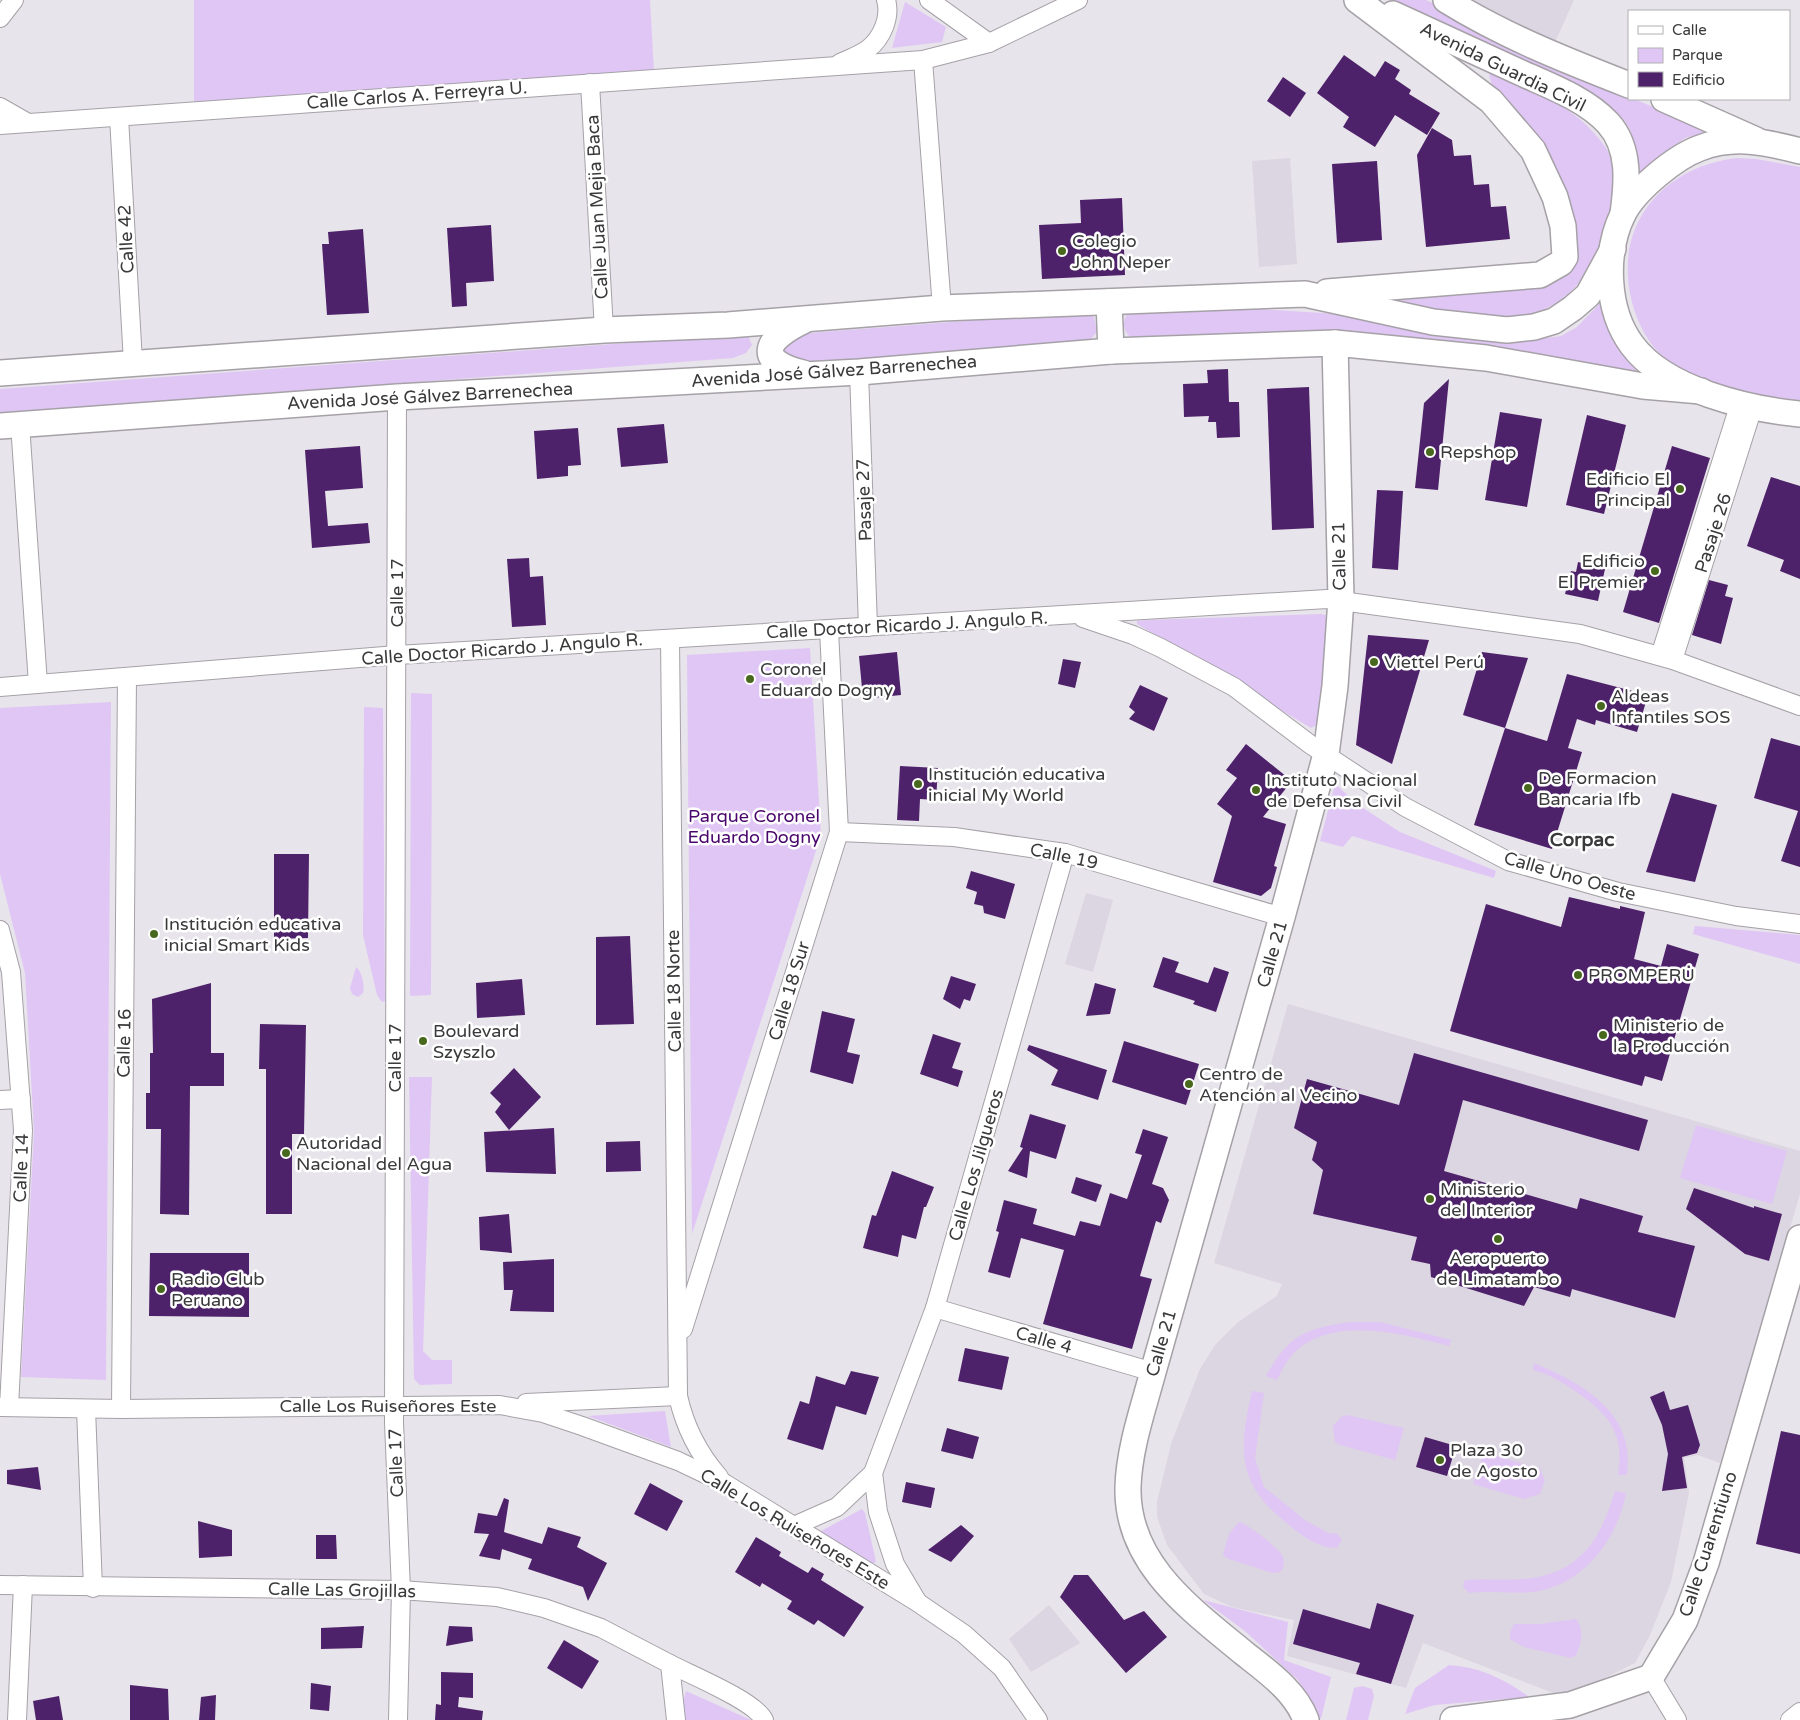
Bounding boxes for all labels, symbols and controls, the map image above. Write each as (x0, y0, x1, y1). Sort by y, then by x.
legend (1628, 10, 1790, 100)
street label: Avenida Guardia Civil (1417, 17, 1589, 117)
text: Calle (1672, 21, 1707, 39)
text: Parque (1672, 46, 1723, 64)
text: Edificio (1672, 71, 1725, 89)
street label: Calle Carlos A. Ferreyra U. (306, 76, 528, 114)
street label: Calle Juan Mejia Baca (581, 114, 613, 300)
street label: Calle 42 (113, 204, 139, 274)
place label: Colegio John Neper (1072, 230, 1171, 273)
marker: Colegio John Neper (1056, 245, 1068, 257)
street label: Avenida José Gálvez Barrenechea (690, 350, 978, 392)
street label: Avenida José Gálvez Barrenechea (286, 378, 574, 414)
place label: Repshop (1440, 441, 1516, 463)
marker: Repshop (1424, 446, 1436, 458)
street label: Pasaje 27 (852, 458, 876, 542)
place label: Edificio El Principal (1586, 468, 1670, 511)
marker: Edificio El Principal (1674, 483, 1686, 495)
street label: Pasaje 26 (1690, 490, 1736, 576)
street label: Calle 21 (1327, 521, 1351, 591)
place label: Edificio El Premier (1558, 550, 1645, 593)
street label: Calle 17 (386, 558, 408, 628)
marker: Edificio El Premier (1649, 565, 1661, 577)
street label: Calle Doctor Ricardo J. Angulo R. (766, 607, 1048, 643)
street label: Calle Doctor Ricardo J. Angulo R. (361, 628, 643, 670)
place label: Viettel Perú (1384, 651, 1484, 673)
marker: Viettel Perú (1368, 656, 1380, 668)
place label: Coronel Eduardo Dogny (760, 658, 894, 701)
marker: Coronel Eduardo Dogny (744, 673, 756, 685)
place label: Aldeas Infantiles SOS (1611, 685, 1730, 728)
marker: Aldeas Infantiles SOS (1595, 700, 1607, 712)
place label: Institución educativa inicial My World (928, 763, 1105, 806)
place label: De Formacion Bancaria Ifb (1538, 767, 1657, 810)
place label: Instituto Nacional de Defensa Civil (1266, 769, 1417, 812)
marker: Institución educativa inicial My World (912, 778, 924, 790)
marker: De Formacion Bancaria Ifb (1522, 782, 1534, 794)
marker: Instituto Nacional de Defensa Civil (1250, 784, 1262, 796)
park label: Parque Coronel Eduardo Dogny (687, 805, 821, 848)
district label: Corpac (1550, 829, 1614, 852)
street label: Calle 19 (1028, 838, 1100, 874)
street label: Calle Uno Oeste (1501, 847, 1639, 905)
place label: Institución educativa inicial Smart Kids (164, 913, 341, 956)
street label: Calle 21 (1252, 918, 1292, 990)
marker: Institución educativa inicial Smart Kids (148, 928, 160, 940)
street label: Calle 18 Norte (662, 929, 686, 1053)
street label: Calle 18 Sur (763, 939, 815, 1043)
place label: PROMPERÚ (1588, 964, 1695, 986)
marker: PROMPERÚ (1572, 969, 1584, 981)
street label: Calle 16 (112, 1008, 136, 1078)
place label: Ministerio de la Producción (1613, 1014, 1730, 1057)
place label: Boulevard Szyszlo (433, 1020, 519, 1063)
street label: Calle 17 (384, 1023, 406, 1093)
marker: Ministerio de la Producción (1597, 1029, 1609, 1041)
marker: Boulevard Szyszlo (417, 1035, 429, 1047)
place label: Centro de Atención al Vecino (1199, 1063, 1358, 1106)
marker: Centro de Atención al Vecino (1183, 1078, 1195, 1090)
street label: Calle Los Jilgueros (944, 1086, 1008, 1244)
place label: Autoridad Nacional del Agua (296, 1132, 452, 1175)
street label: Calle 14 (9, 1133, 33, 1203)
marker: Autoridad Nacional del Agua (280, 1147, 292, 1159)
place label: Ministerio del Interior (1440, 1178, 1533, 1221)
marker: Ministerio del Interior (1424, 1193, 1436, 1205)
marker: Aeropuerto de Limatambo (1492, 1233, 1504, 1245)
place label: Aeropuerto de Limatambo (1436, 1247, 1560, 1290)
place label: Radio Club Peruano (171, 1268, 265, 1311)
marker: Radio Club Peruano (155, 1283, 167, 1295)
street label: Calle 21 (1141, 1307, 1181, 1379)
street label: Calle 4 (1013, 1321, 1075, 1359)
street label: Calle Los Ruiseñores Este (279, 1395, 497, 1417)
street label: Calle 17 (384, 1428, 408, 1498)
place label: Plaza 30 de Agosto (1450, 1439, 1538, 1482)
marker: Plaza 30 de Agosto (1434, 1454, 1446, 1466)
street label: Calle Los Ruiseñores Este (696, 1464, 894, 1594)
street label: Calle Cuarentiuno (1674, 1468, 1742, 1620)
street label: Calle Las Grojillas (268, 1578, 416, 1602)

